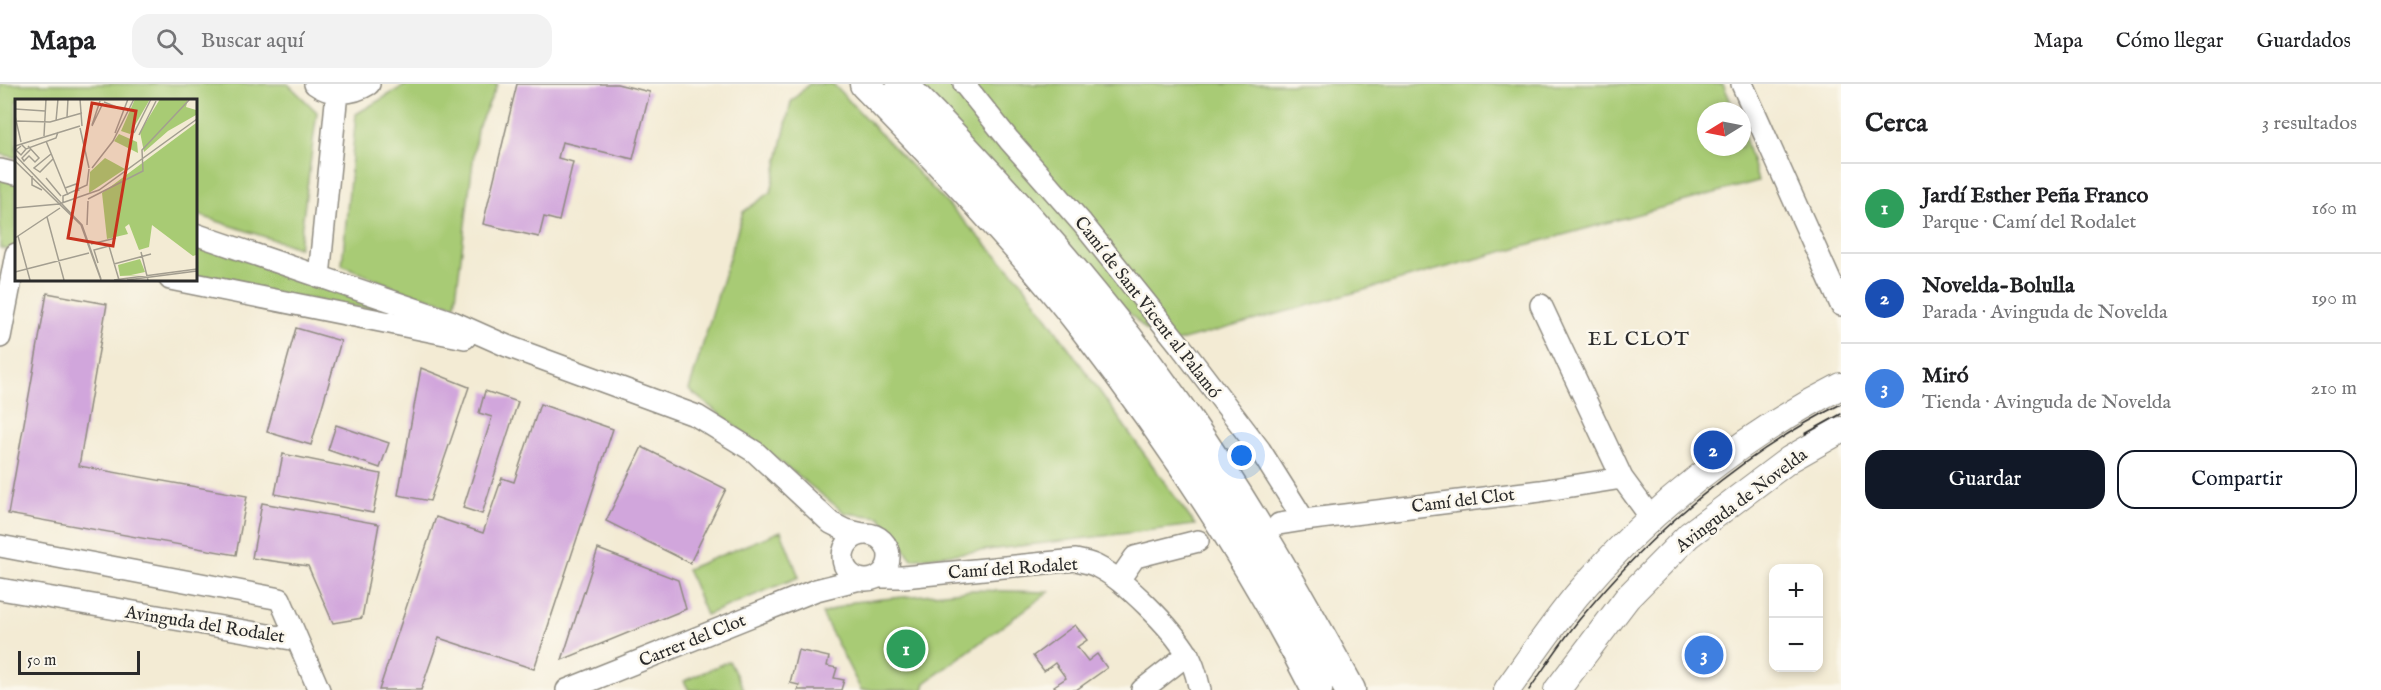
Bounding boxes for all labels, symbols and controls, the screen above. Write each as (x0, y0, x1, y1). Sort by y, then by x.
search box (132, 14, 552, 68)
text: Mapa (30, 24, 96, 59)
icon: search (153, 25, 186, 58)
text: Buscar aquí (201, 27, 304, 55)
text: Mapa (2034, 28, 2083, 55)
text: Cómo llegar (2116, 28, 2223, 55)
text: Guardados (2256, 28, 2351, 55)
inset map (15, 99, 196, 280)
north arrow (1697, 102, 1751, 156)
text: Cerca (1865, 107, 1927, 140)
text: 3 resultados (2262, 111, 2357, 136)
text: Jardí Esther Peña Franco (1922, 182, 2148, 210)
text: 1 (1881, 196, 1888, 221)
text: 160 m (2311, 196, 2357, 221)
text: Parque · Camí del Rodalet (1922, 210, 2136, 235)
street label: Camí de Sant Vicent al Palamó (1069, 212, 1225, 404)
text: Novelda-Bolulla (1922, 272, 2074, 300)
text: 2 (1880, 286, 1889, 311)
text: 190 m (2311, 286, 2357, 311)
text: Parada · Avinguda de Novelda (1922, 300, 2168, 325)
district label: EL CLOT (1588, 327, 1690, 352)
text: Miró (1922, 362, 1969, 390)
text: 3 (1881, 376, 1888, 401)
text: 210 m (2311, 376, 2357, 401)
text: Tienda · Avinguda de Novelda (1922, 390, 2171, 415)
pin: 2 (1694, 428, 1732, 472)
your location (1227, 441, 1256, 470)
street label: Avinguda de Novelda (1671, 444, 1813, 559)
button: Guardar (1865, 450, 2105, 509)
button: Compartir (2117, 450, 2357, 509)
street label: Camí del Clot (1410, 484, 1516, 519)
street label: Camí del Rodalet (947, 553, 1079, 586)
map controls (1769, 564, 1823, 672)
button: + (1769, 564, 1823, 618)
street label: Avinguda del Rodalet (122, 601, 286, 649)
street label: Carrer del Clot (636, 610, 749, 673)
button: − (1769, 618, 1823, 672)
pin: 1 (886, 626, 926, 672)
pin: 3 (1684, 632, 1724, 678)
scale bar (18, 648, 140, 676)
text: 50 m (27, 651, 56, 671)

